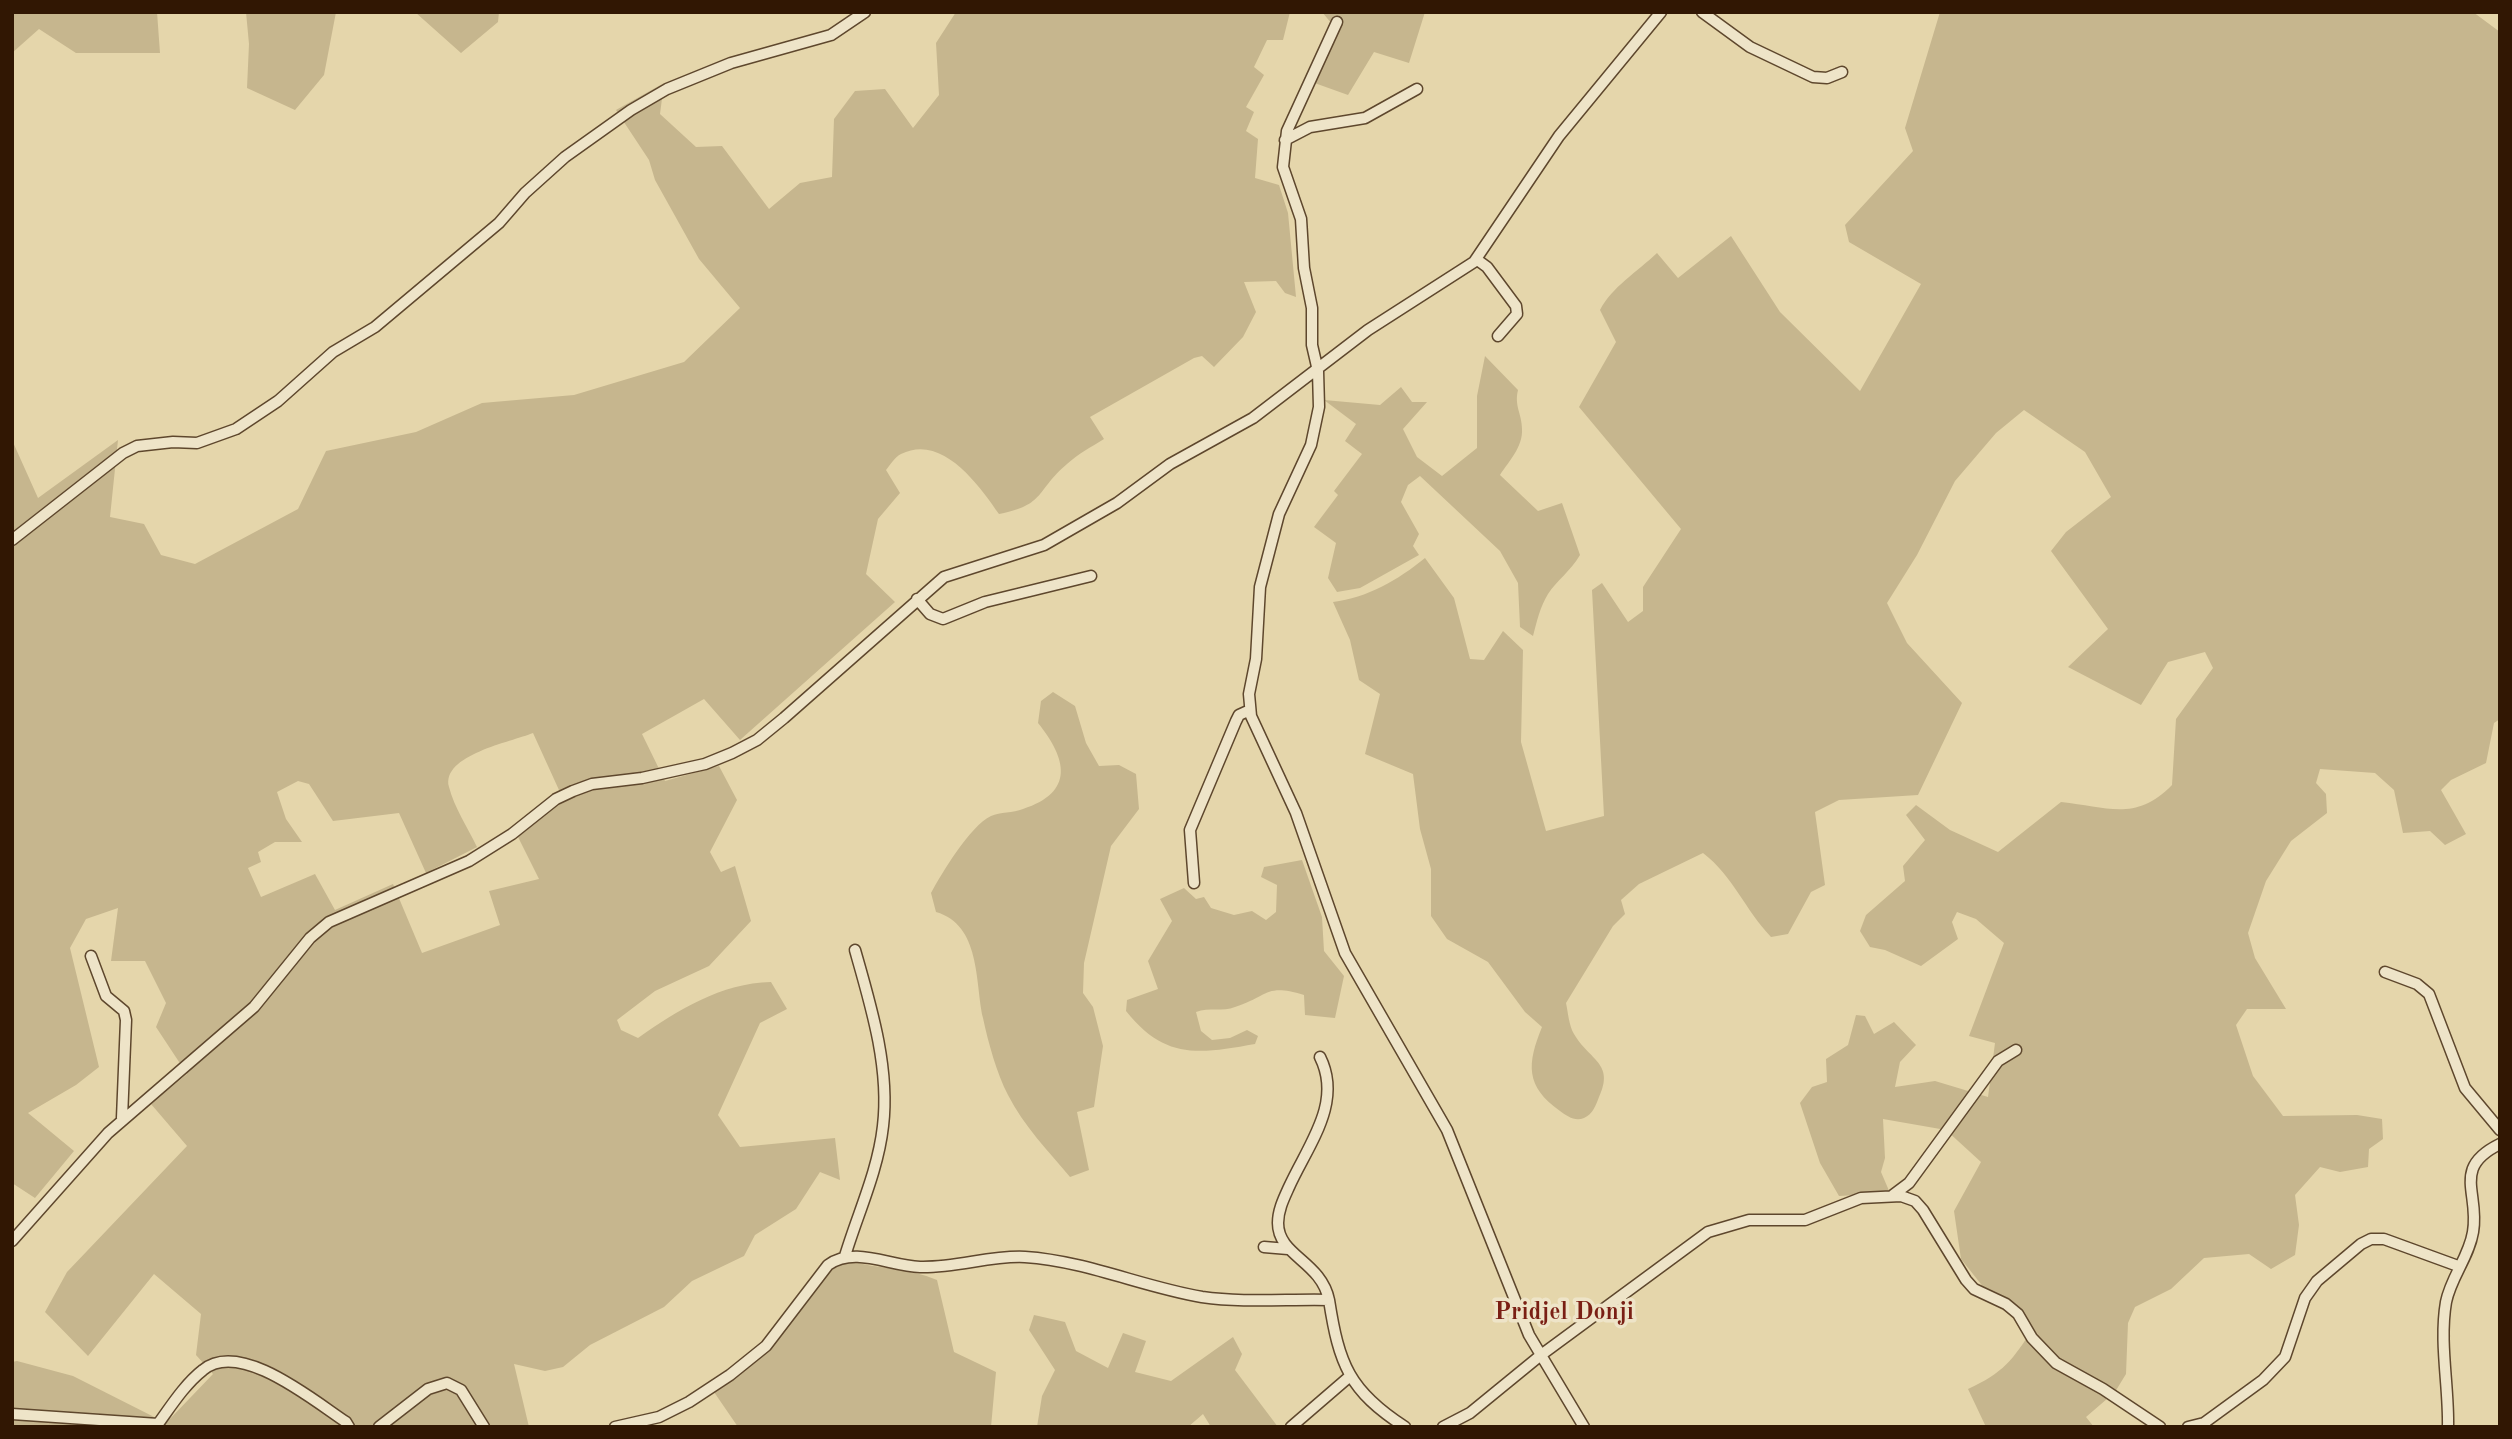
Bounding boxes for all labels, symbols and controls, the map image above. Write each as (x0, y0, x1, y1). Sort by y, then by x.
district label: Pridjel Donji (1494, 1299, 1634, 1327)

